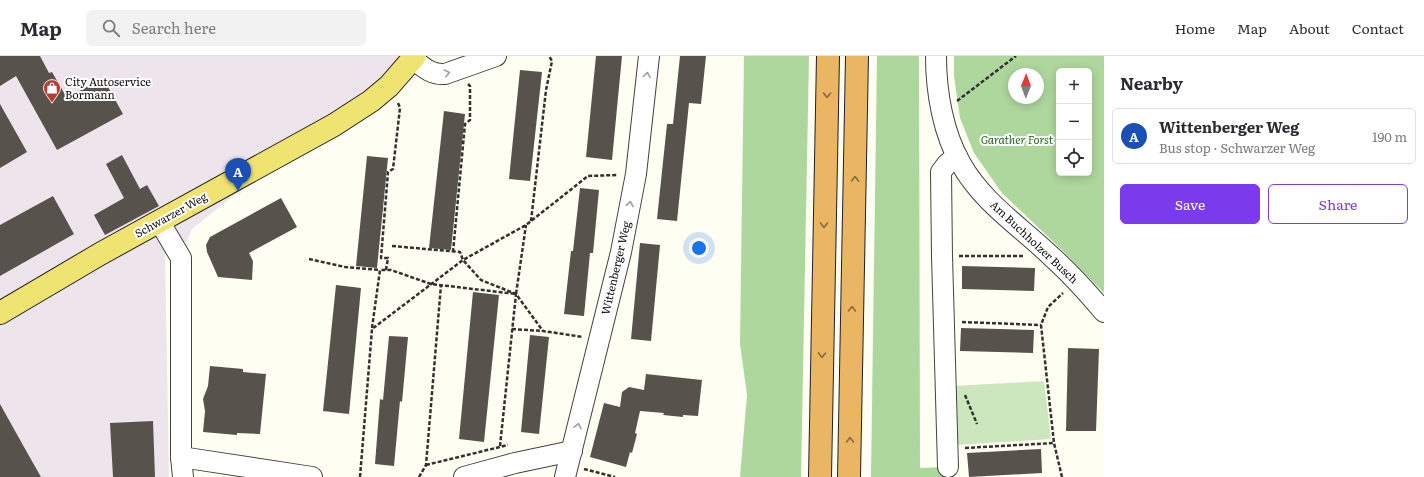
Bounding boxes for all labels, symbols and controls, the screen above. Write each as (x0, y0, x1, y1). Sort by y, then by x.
search box (86, 10, 366, 46)
text: Map (20, 14, 62, 42)
text: Search here (132, 16, 216, 39)
icon: search (100, 17, 122, 39)
text: Home (1175, 18, 1215, 38)
text: Map (1237, 18, 1267, 38)
text: About (1289, 18, 1330, 38)
text: Contact (1352, 18, 1404, 38)
north arrow (1008, 68, 1044, 104)
map controls (1056, 68, 1092, 176)
button: + (1056, 68, 1092, 104)
one-way arrow (444, 69, 450, 77)
text: Nearby (1120, 70, 1183, 95)
one-way arrow (642, 72, 651, 78)
place label: City Autoservice Bormann (65, 73, 151, 102)
shop icon: City Autoservice Bormann (42, 78, 62, 103)
one-way arrow (823, 92, 831, 98)
button: − (1056, 104, 1092, 140)
text: Wittenberger Weg (1159, 115, 1299, 138)
text: A (1129, 127, 1139, 146)
text: 190 m (1372, 127, 1407, 146)
park label: Garather Forst (981, 131, 1054, 147)
text: Bus stop · Schwarzer Weg (1159, 138, 1315, 157)
button: locate (1056, 140, 1092, 176)
pin: A (225, 158, 251, 191)
one-way arrow (851, 176, 859, 182)
button: Save (1120, 184, 1260, 224)
button: Share (1268, 184, 1408, 224)
street label: Schwarzer Weg (131, 187, 210, 241)
street label: Am Buchholzer Busch (987, 196, 1082, 286)
one-way arrow (625, 201, 634, 207)
street label: Wittenberger Weg (596, 218, 634, 316)
one-way arrow (820, 222, 828, 228)
your location (689, 238, 709, 258)
one-way arrow (848, 306, 856, 312)
one-way arrow (817, 352, 826, 358)
one-way arrow (574, 423, 582, 429)
one-way arrow (845, 437, 854, 443)

